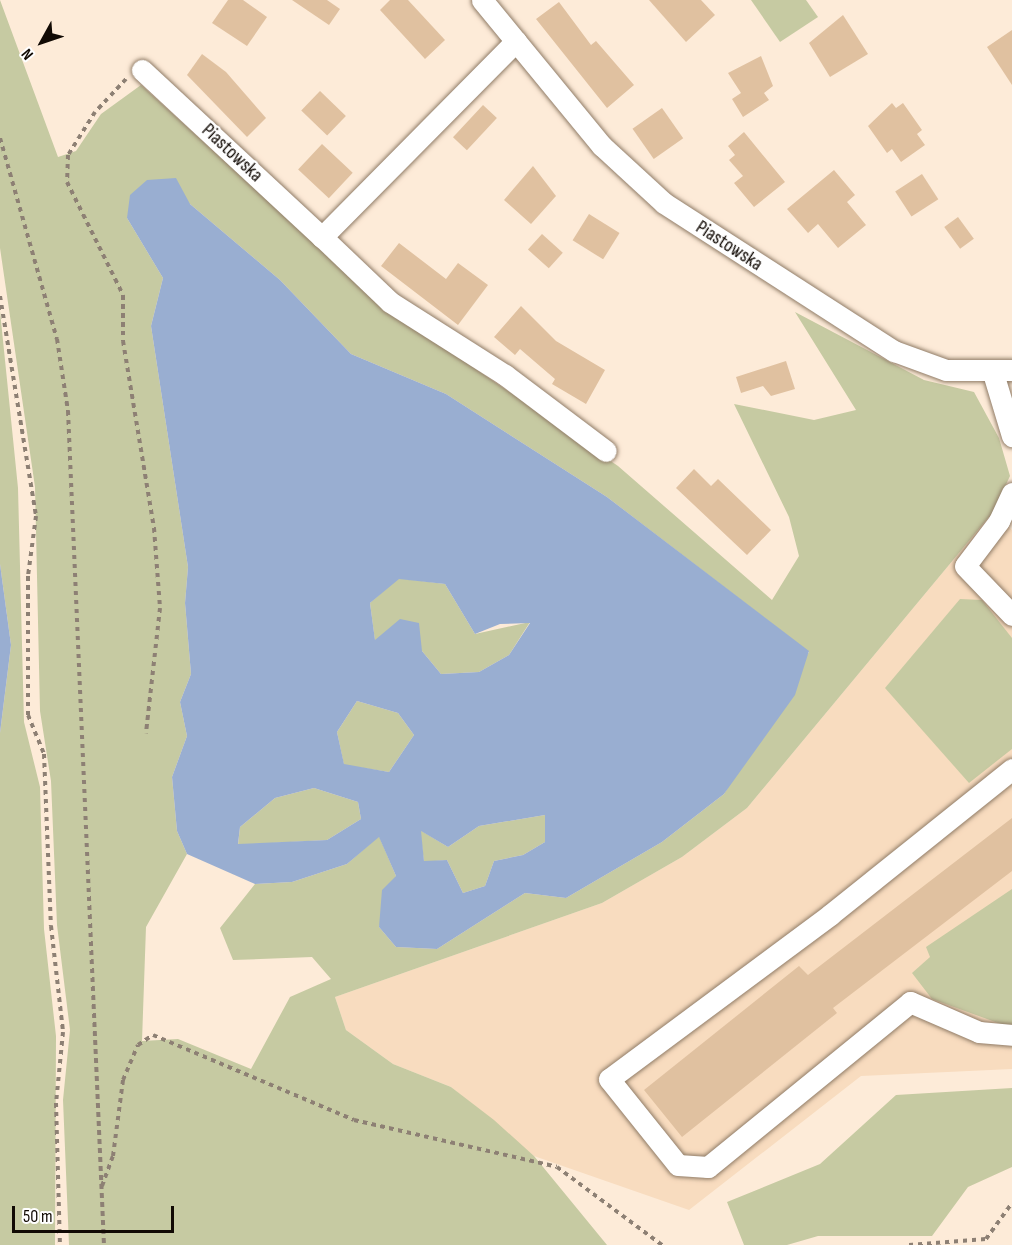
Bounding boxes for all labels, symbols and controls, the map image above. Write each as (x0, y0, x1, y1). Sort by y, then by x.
north arrow (12, 12, 72, 72)
text: N (18, 45, 38, 63)
street label: Piastowska (196, 119, 268, 187)
street label: Piastowska (691, 216, 767, 276)
scale bar (15, 1194, 177, 1232)
text: 50 m (23, 1206, 53, 1227)

